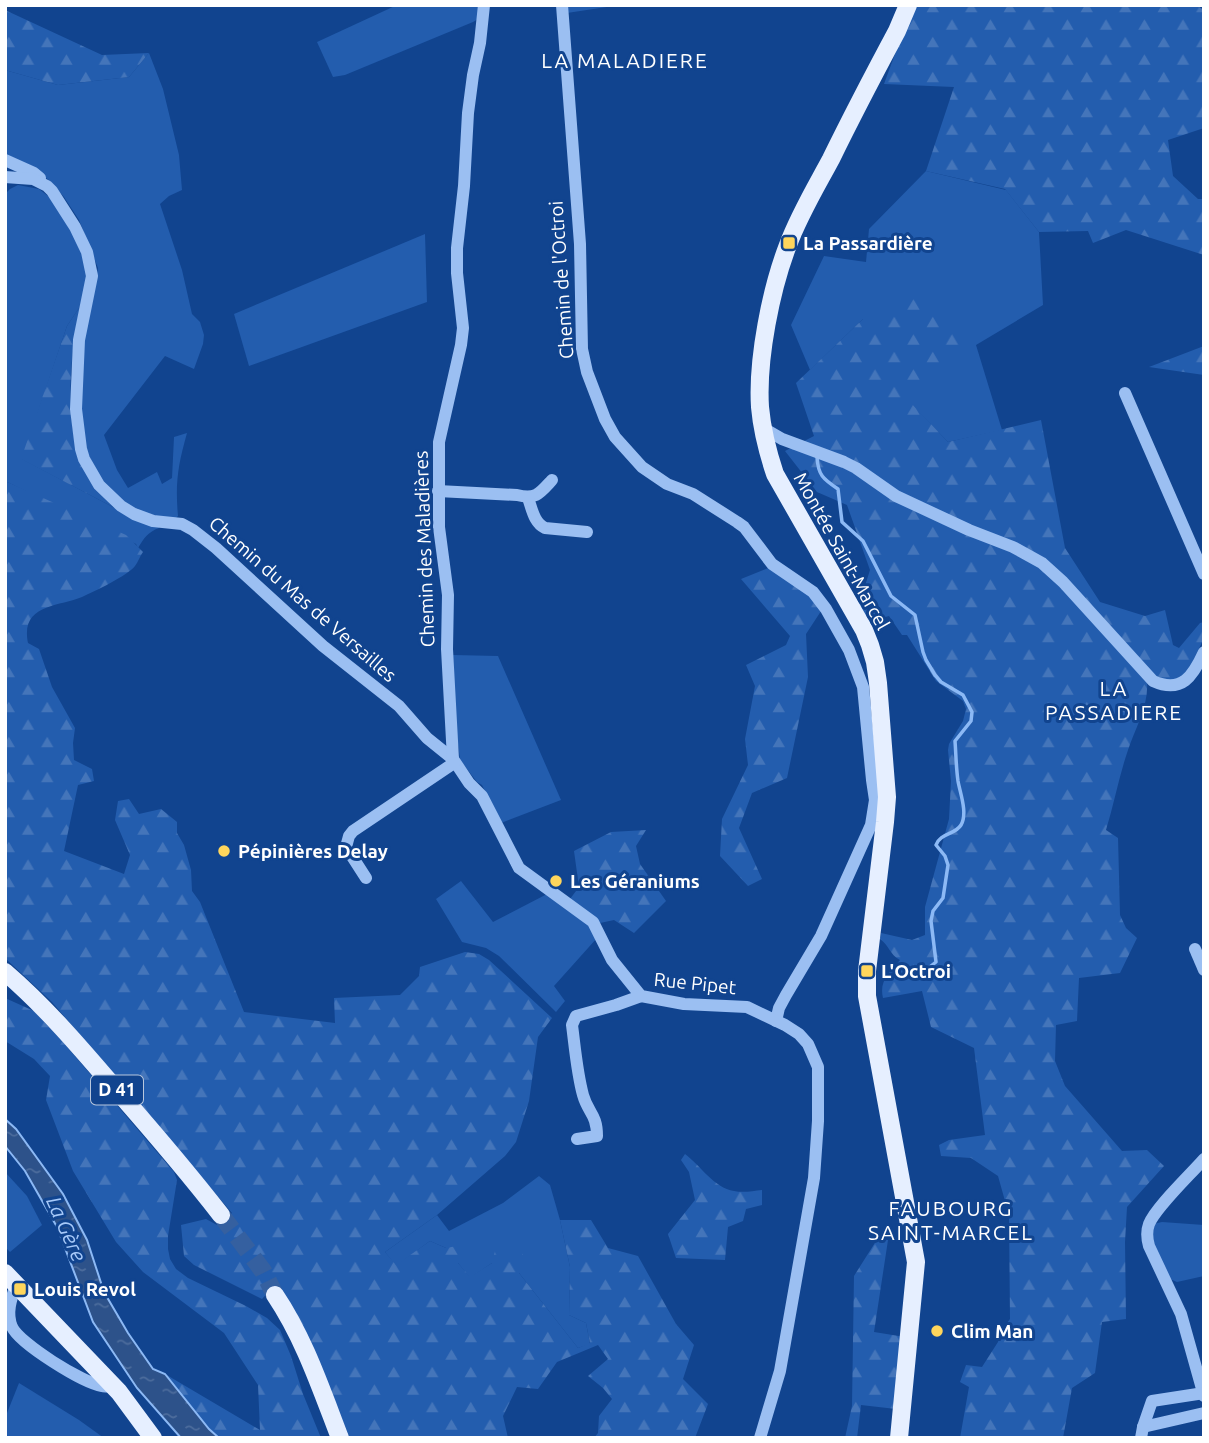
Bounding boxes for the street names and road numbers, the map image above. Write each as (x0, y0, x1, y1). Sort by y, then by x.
street label: Chemin de l'Octroi (545, 200, 577, 360)
street label: Chemin des Maladières (410, 450, 438, 648)
street label: Montée Saint-Marcel (790, 468, 894, 634)
street label: Chemin du Mas de Versailles (205, 512, 401, 686)
street label: Rue Pipet (653, 968, 738, 998)
road number: D 41 (91, 1076, 143, 1105)

